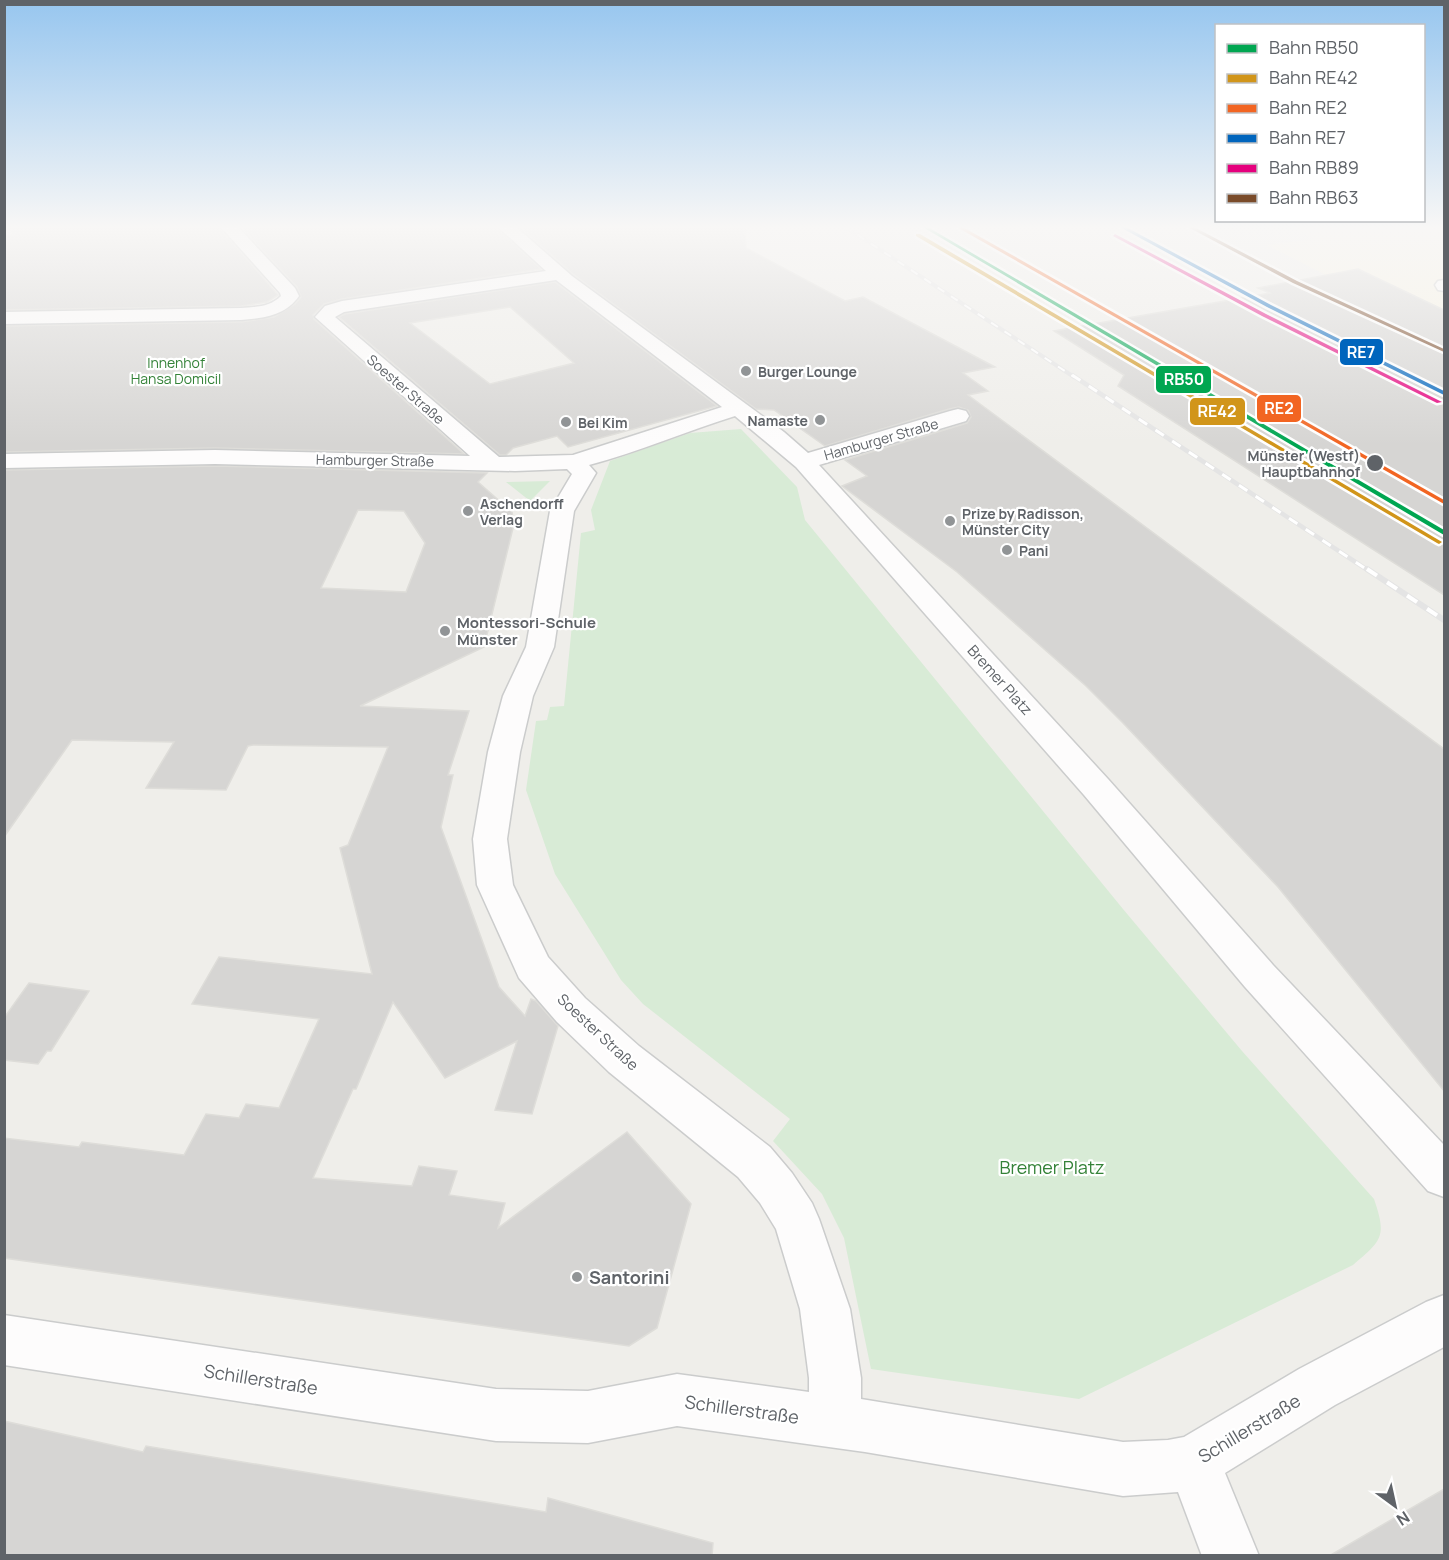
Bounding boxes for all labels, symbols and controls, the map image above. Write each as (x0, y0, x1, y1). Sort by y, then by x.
legend (1215, 24, 1425, 222)
text: Bahn RB50 (1269, 35, 1359, 59)
text: Bahn RE42 (1269, 65, 1358, 89)
text: Bahn RE2 (1269, 95, 1347, 119)
text: Bahn RE7 (1269, 125, 1346, 149)
text: Bahn RB89 (1269, 155, 1359, 179)
text: Bahn RB63 (1269, 185, 1359, 209)
line badge: RE7 (1339, 338, 1384, 366)
text: RE7 (1347, 341, 1375, 363)
street label: Soester Straße (363, 350, 449, 428)
park label: Innenhof Hansa Domicil (131, 353, 221, 388)
place label: Burger Lounge (758, 362, 857, 381)
marker: Burger Lounge (739, 364, 753, 378)
line badge: RB50 (1155, 365, 1212, 394)
text: RB50 (1164, 368, 1204, 390)
line badge: RE2 (1256, 394, 1302, 423)
line badge: RE42 (1189, 397, 1246, 426)
text: RE2 (1264, 397, 1294, 419)
text: RE42 (1197, 400, 1237, 422)
place label: Namaste (748, 411, 808, 430)
place label: Bei Kim (578, 413, 628, 432)
marker: Namaste (813, 413, 827, 427)
street label: Hamburger Straße (822, 414, 940, 464)
marker: Bei Kim (559, 415, 573, 429)
place label: Münster (Westf) Hauptbahnhof (1248, 446, 1361, 481)
street label: Hamburger Straße (316, 449, 434, 471)
marker: Münster (Westf) Hauptbahnhof (1365, 453, 1385, 473)
place label: Aschendorff Verlag (480, 494, 564, 529)
marker: Aschendorff Verlag (461, 504, 475, 518)
place label: Prize by Radisson, Münster City (962, 504, 1084, 539)
marker: Prize by Radisson, Münster City (943, 514, 957, 528)
place label: Pani (1019, 541, 1049, 560)
marker: Pani (1000, 543, 1014, 557)
place label: Montessori-Schule Münster (457, 612, 596, 650)
marker: Montessori-Schule Münster (438, 624, 452, 638)
street label: Bremer Platz (963, 640, 1037, 720)
street label: Soester Straße (553, 989, 643, 1075)
park label: Bremer Platz (999, 1155, 1105, 1179)
place label: Santorini (589, 1265, 669, 1289)
marker: Santorini (570, 1270, 584, 1284)
street label: Schillerstraße (202, 1358, 320, 1400)
street label: Schillerstraße (1193, 1388, 1305, 1468)
street label: Schillerstraße (683, 1389, 801, 1429)
north arrow (1365, 1476, 1425, 1536)
text: N (1392, 1506, 1414, 1531)

